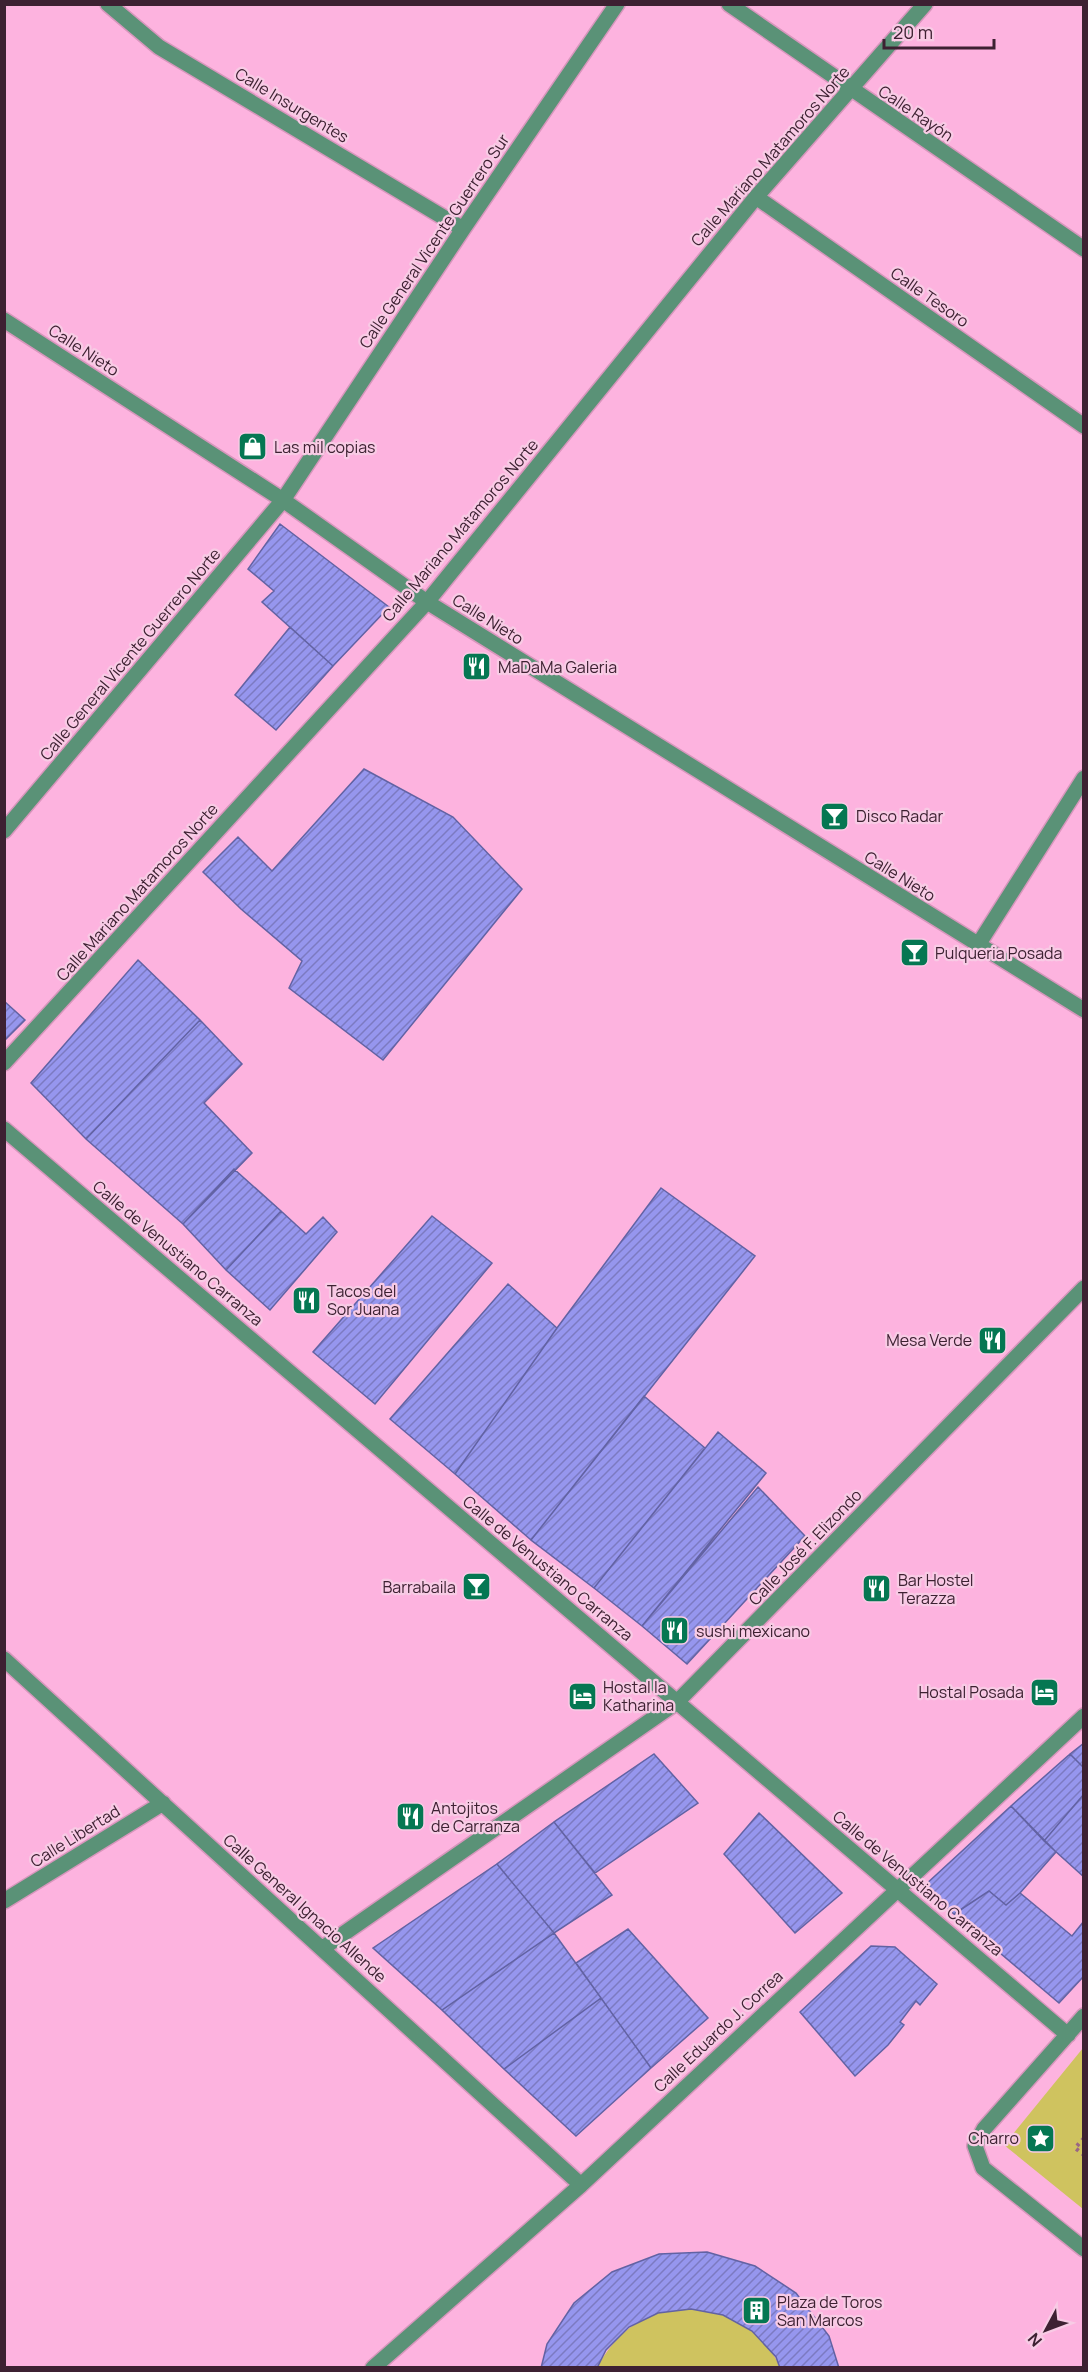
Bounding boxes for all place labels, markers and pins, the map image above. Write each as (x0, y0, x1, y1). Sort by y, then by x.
shop icon: Las mil copias (237, 431, 269, 463)
place label: Las mil copias (274, 436, 375, 458)
restaurant icon: MaDaMa Galeria (461, 651, 493, 683)
place label: MaDaMa Galeria (498, 656, 617, 678)
bar icon: Disco Radar (819, 800, 851, 832)
place label: Disco Radar (856, 805, 944, 827)
bar icon: Pulqueria Posada (898, 937, 930, 969)
place label: Pulqueria Posada (935, 942, 1062, 964)
place label: Tacos del Sor Juana (327, 1280, 400, 1320)
restaurant icon: Tacos del Sor Juana (290, 1284, 322, 1316)
restaurant icon: Mesa Verde (977, 1324, 1009, 1356)
place label: Mesa Verde (886, 1329, 972, 1351)
place label: Bar Hostel Terazza (898, 1569, 974, 1609)
bar icon: Barrabaila (461, 1571, 493, 1603)
restaurant icon: Bar Hostel Terazza (861, 1573, 893, 1605)
place label: Barrabaila (382, 1576, 456, 1598)
restaurant icon: sushi mexicano (659, 1615, 691, 1647)
place label: sushi mexicano (696, 1620, 810, 1642)
place label: Hostal la Katharina (603, 1676, 674, 1716)
hotel icon: Hostal Posada (1029, 1676, 1061, 1708)
hotel icon: Hostal la Katharina (566, 1680, 598, 1712)
place label: Hostal Posada (918, 1681, 1024, 1703)
place label: Antojitos de Carranza (431, 1797, 520, 1837)
restaurant icon: Antojitos de Carranza (394, 1801, 426, 1833)
place icon: Charro (1024, 2122, 1056, 2154)
place label: Charro (968, 2127, 1019, 2149)
place label: Plaza de Toros San Marcos (777, 2291, 883, 2331)
building icon: Plaza de Toros San Marcos (740, 2295, 772, 2327)

